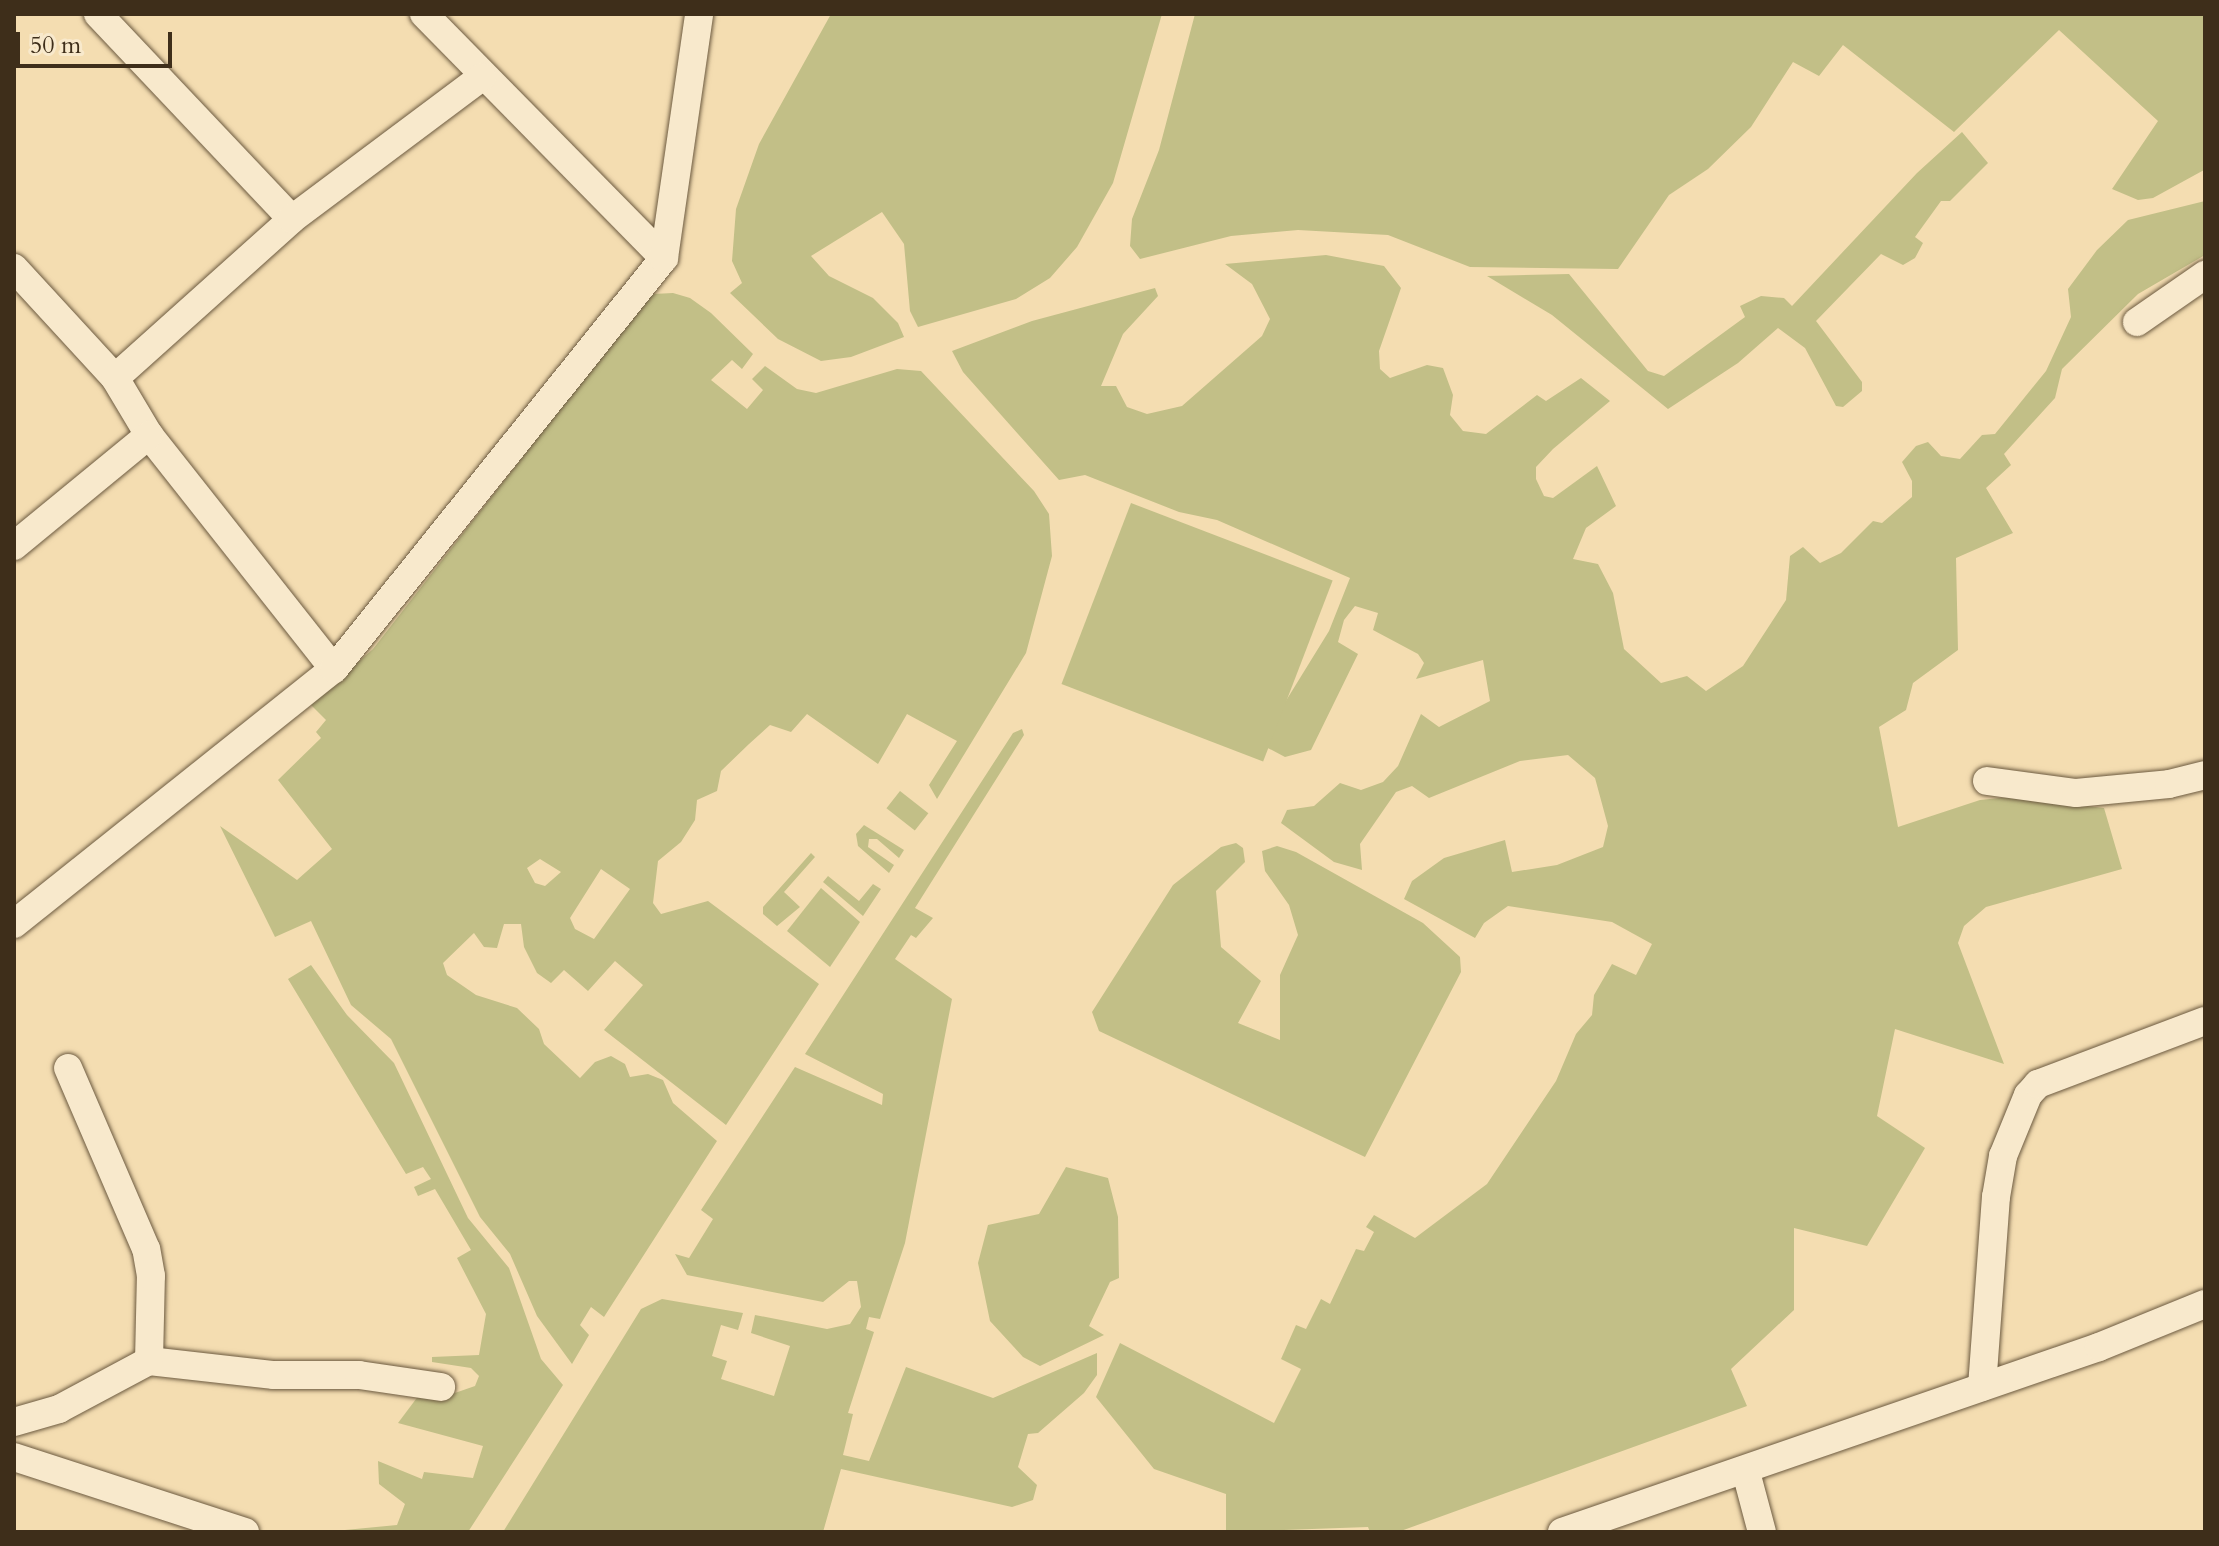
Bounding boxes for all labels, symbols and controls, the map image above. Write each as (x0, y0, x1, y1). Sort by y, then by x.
scale bar (20, 16, 176, 66)
text: 50 m (30, 29, 81, 62)

